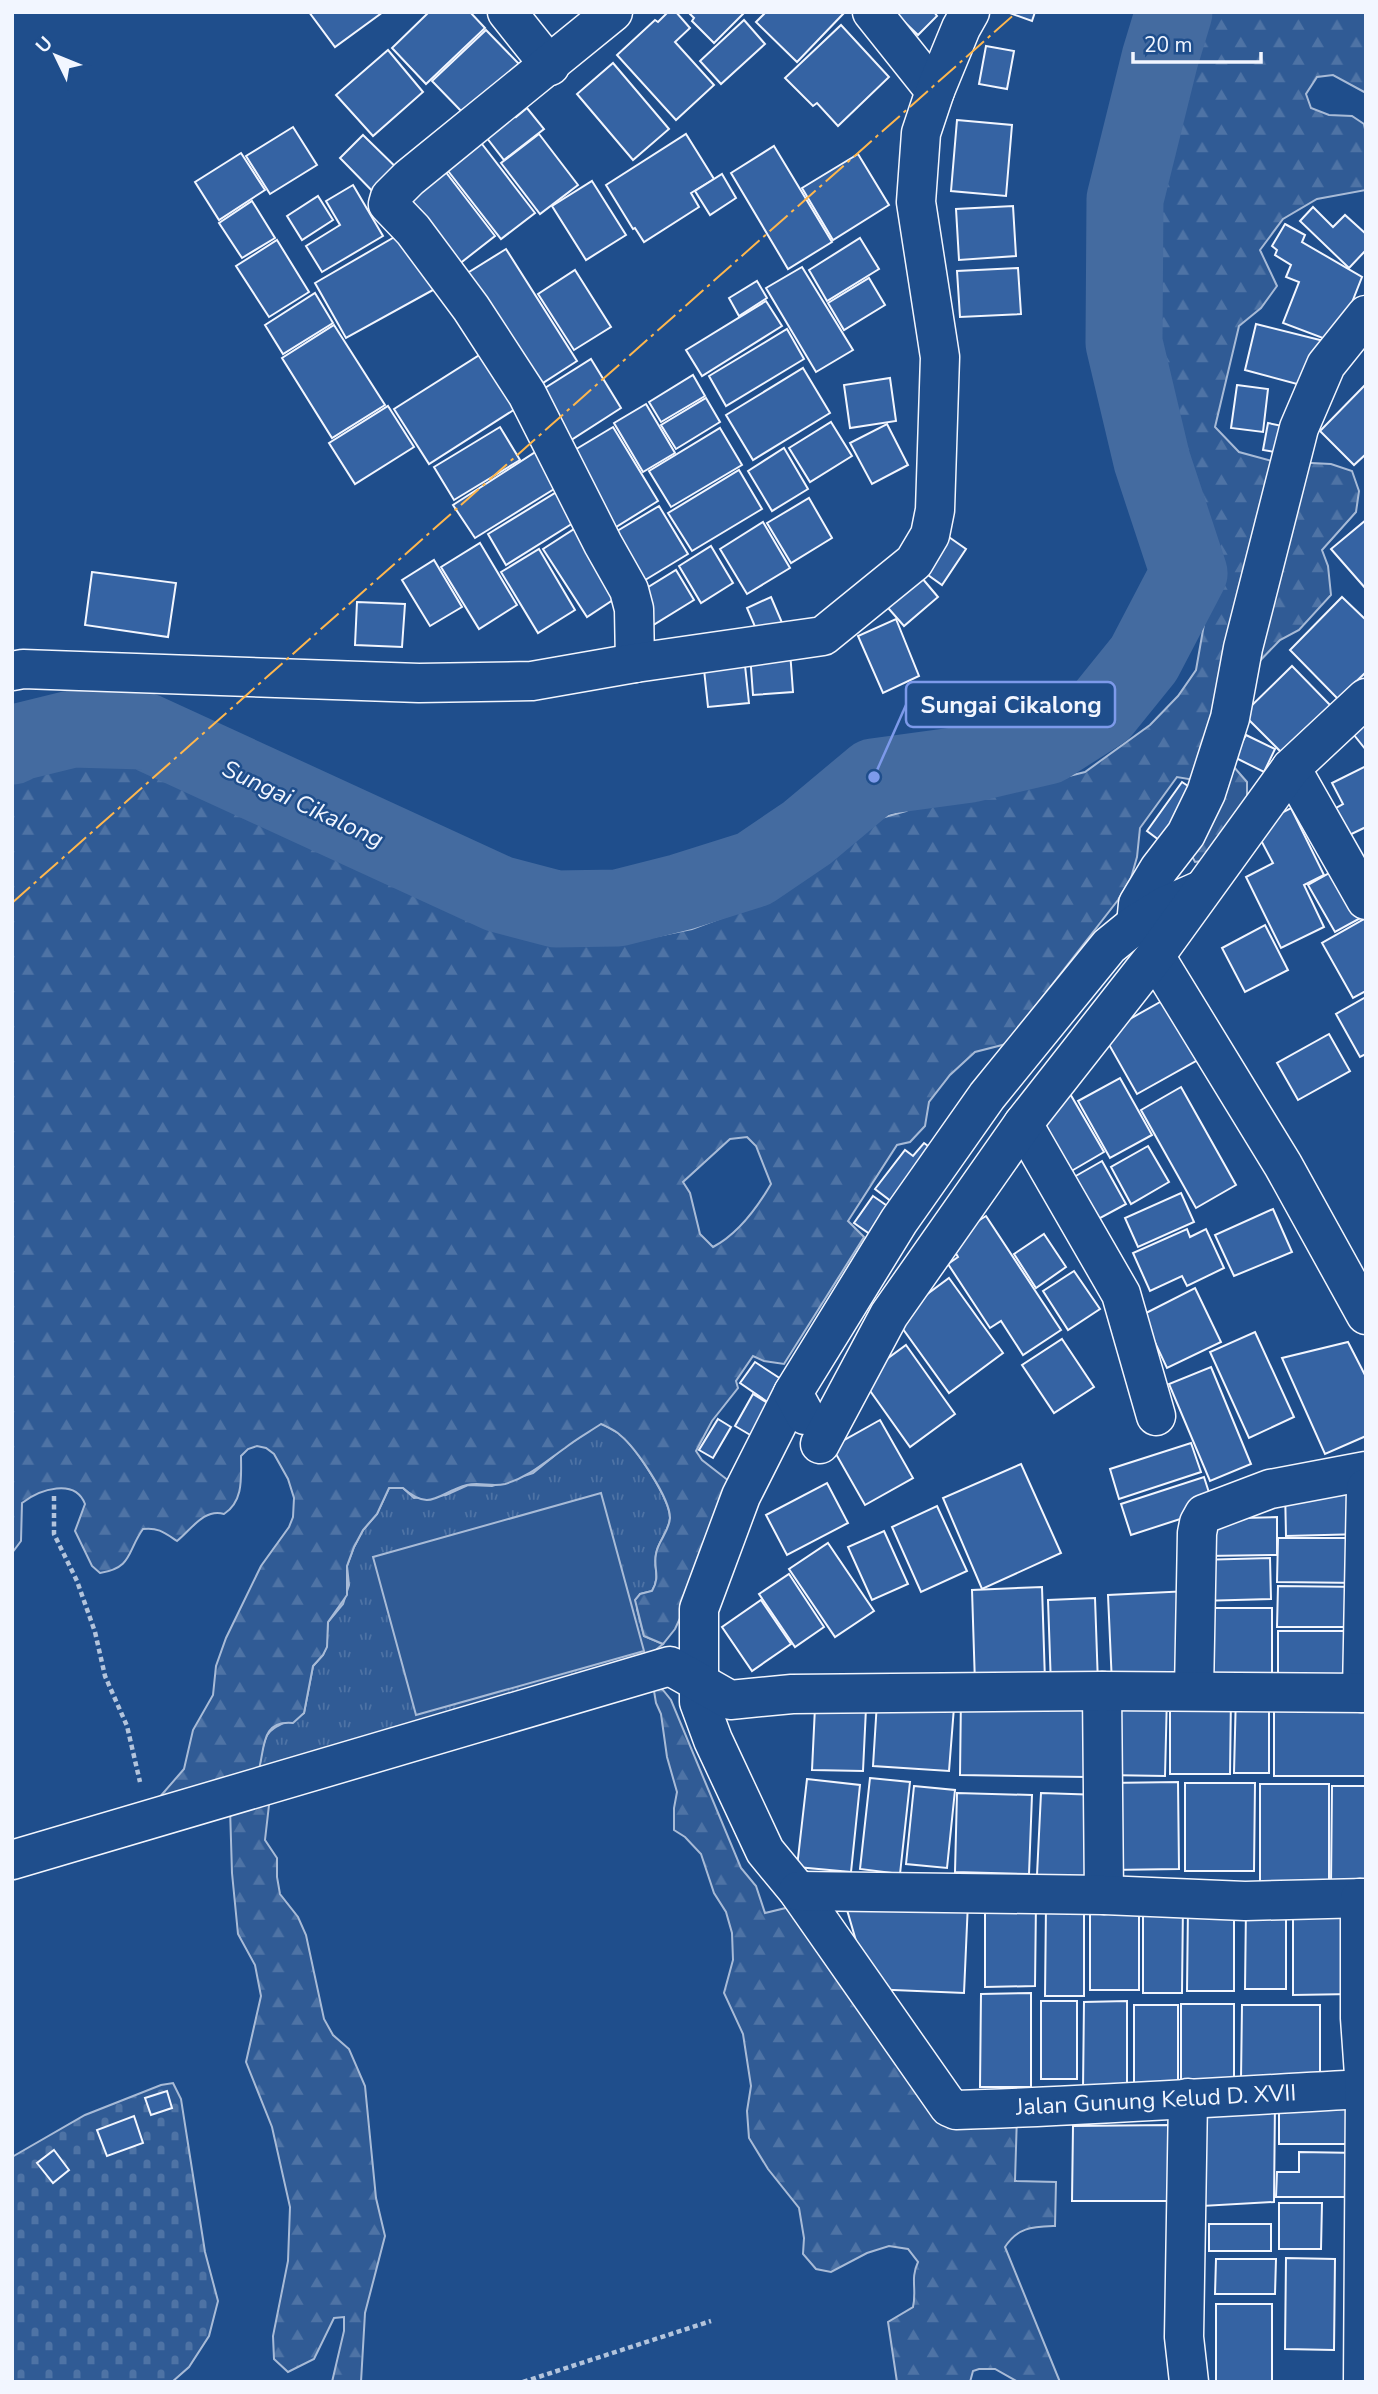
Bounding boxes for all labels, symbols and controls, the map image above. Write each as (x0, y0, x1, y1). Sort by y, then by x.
north arrow (21, 21, 91, 91)
scale bar (1133, 21, 1261, 65)
text: U (30, 31, 59, 59)
text: 20 m (1144, 31, 1193, 59)
callout: Sungai Cikalong (906, 682, 1115, 727)
text: Sungai Cikalong (920, 689, 1102, 721)
water label: Sungai Cikalong (217, 753, 389, 855)
street label: Jalan Gunung Kelud D. XVII (1014, 2077, 1297, 2123)

